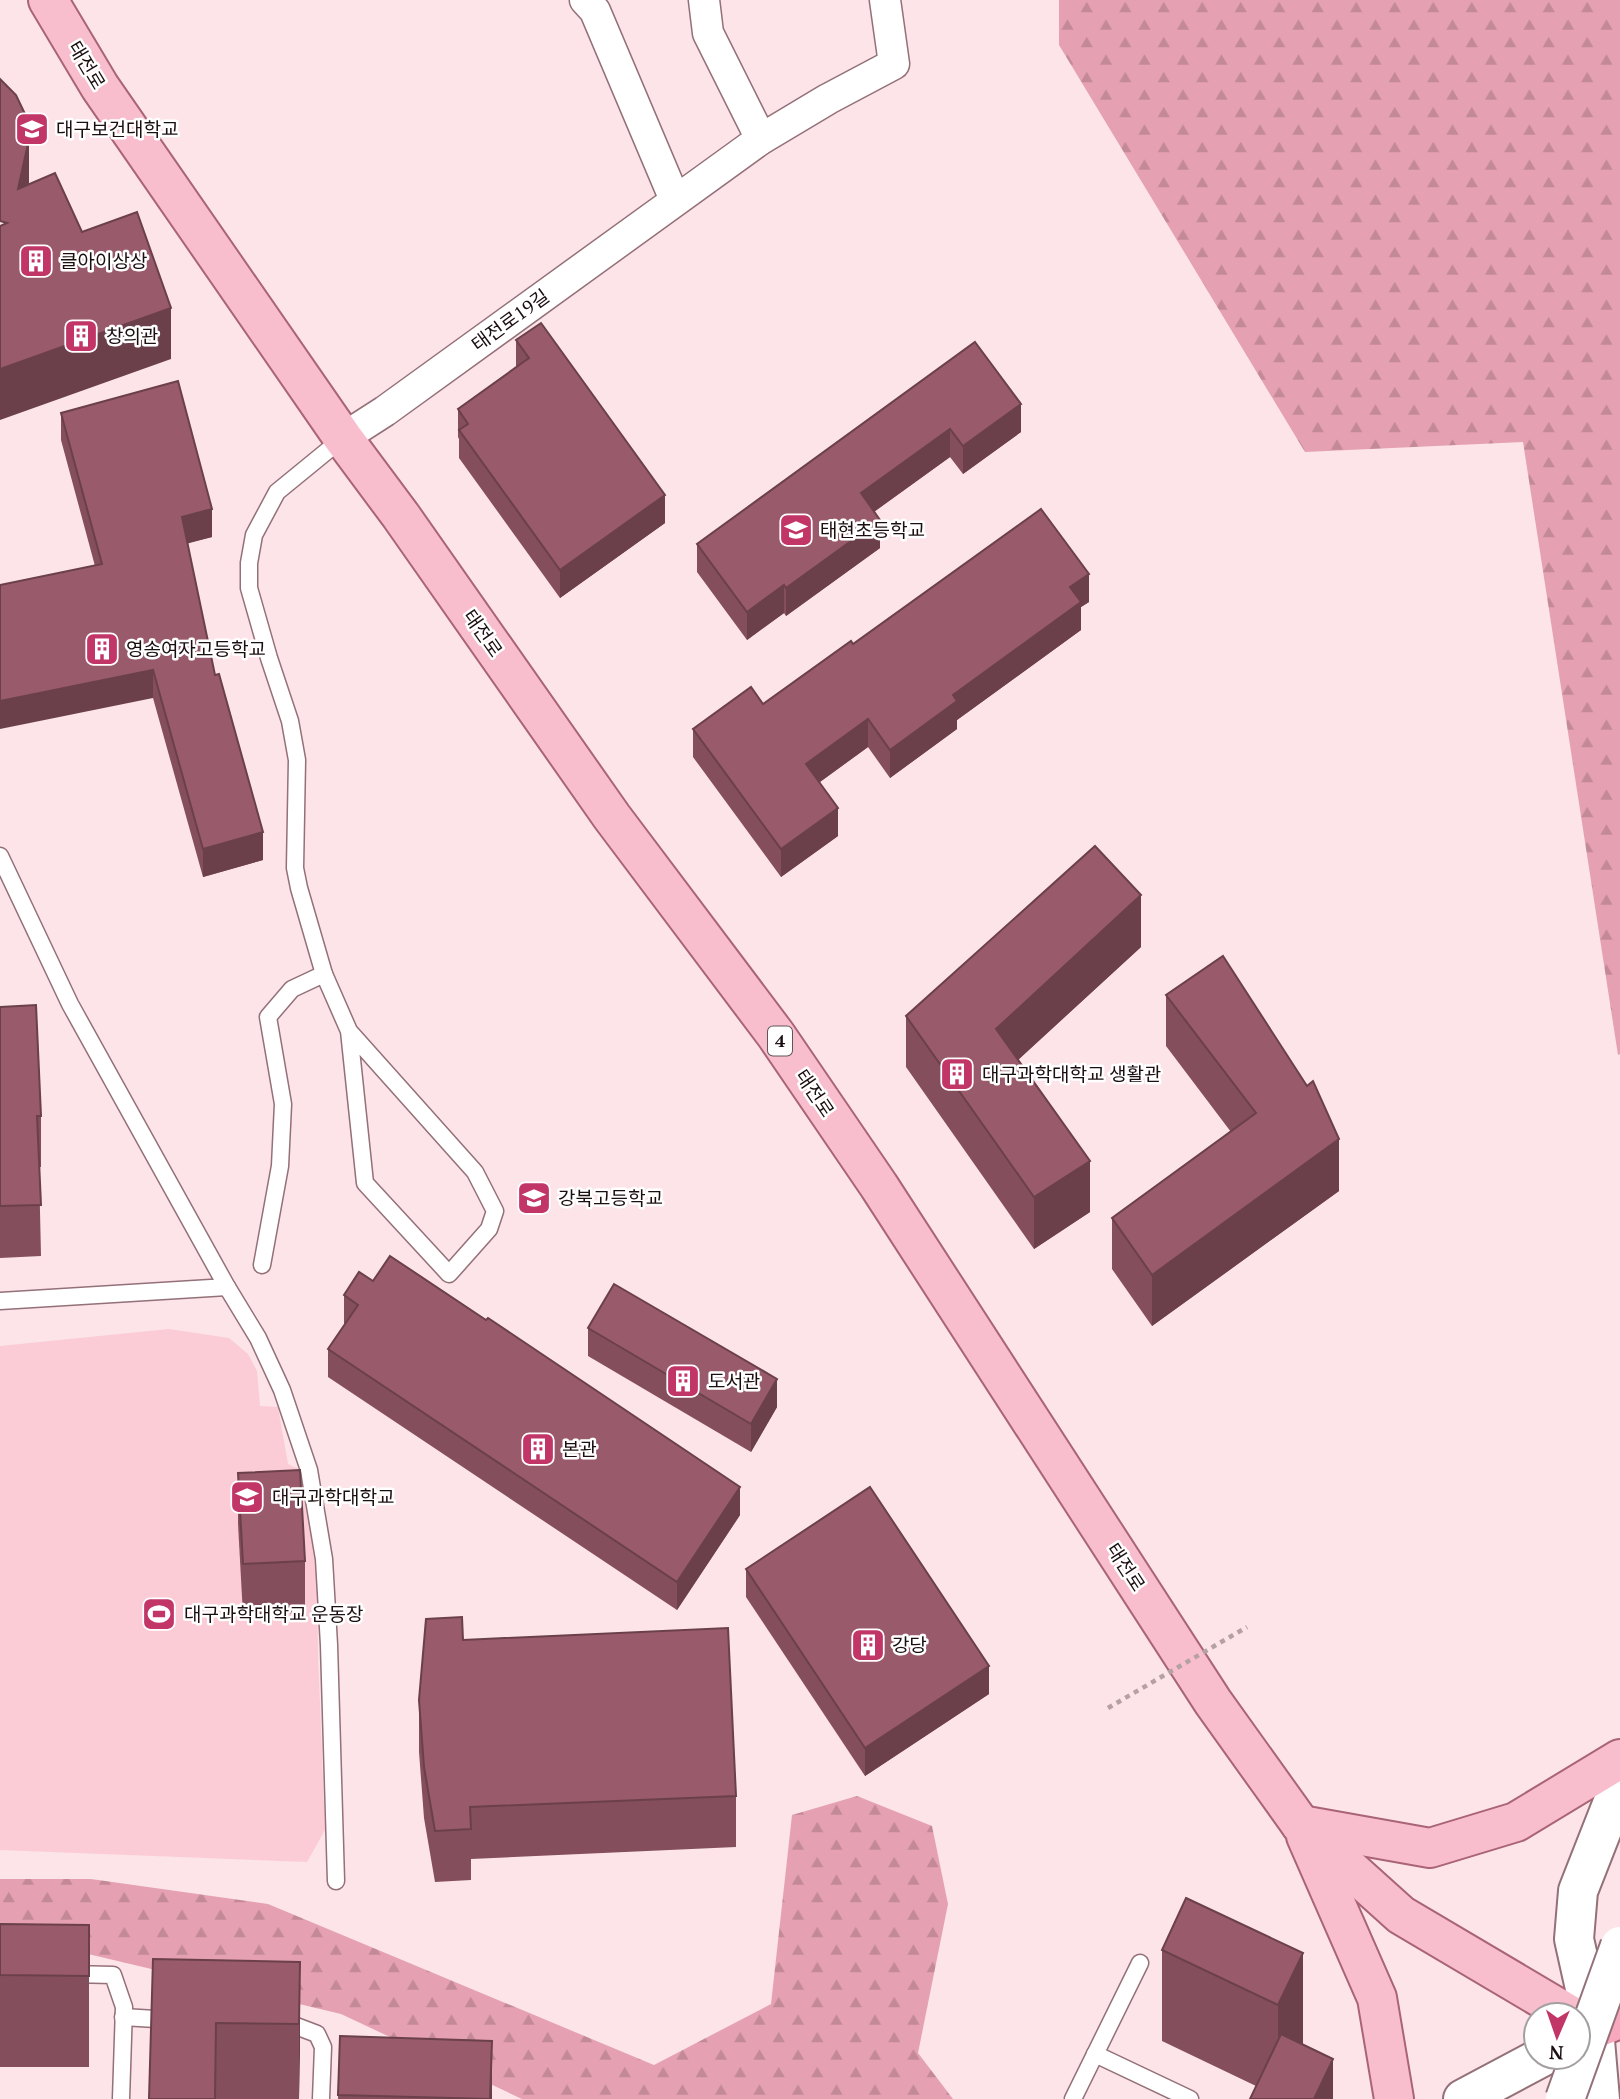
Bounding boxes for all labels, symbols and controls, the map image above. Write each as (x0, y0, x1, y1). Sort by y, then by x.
street label: 태전로 (63, 36, 112, 94)
school or university icon: 대구보건대학교 (13, 110, 51, 148)
place label: 대구보건대학교 (56, 116, 178, 141)
building icon: 클아이상상 (17, 242, 55, 280)
place label: 클아이상상 (60, 248, 147, 273)
street label: 태전로19길 (466, 283, 554, 356)
building icon: 창의관 (62, 317, 100, 355)
place label: 창의관 (106, 323, 158, 348)
school or university icon: 태현초등학교 (777, 511, 815, 549)
place label: 태현초등학교 (820, 517, 925, 542)
street label: 태전로 (458, 604, 509, 661)
building icon: 영송여자고등학교 (83, 630, 121, 668)
place label: 영송여자고등학교 (126, 636, 266, 661)
road number: 4 (768, 1026, 792, 1056)
building icon: 대구과학대학교 생활관 (938, 1055, 976, 1093)
place label: 대구과학대학교 생활관 (982, 1061, 1161, 1086)
street label: 태전로 (790, 1064, 840, 1121)
school or university icon: 강북고등학교 (515, 1179, 553, 1217)
place label: 강북고등학교 (558, 1185, 663, 1210)
building icon: 도서관 (664, 1362, 702, 1400)
place label: 도서관 (708, 1368, 760, 1393)
building icon: 본관 (519, 1430, 557, 1468)
place label: 본관 (562, 1436, 597, 1461)
school or university icon: 대구과학대학교 (228, 1478, 266, 1516)
place label: 대구과학대학교 (272, 1484, 394, 1509)
street label: 태전로 (1102, 1538, 1151, 1596)
sports icon: 대구과학대학교 운동장 (140, 1595, 178, 1633)
place label: 대구과학대학교 운동장 (184, 1601, 363, 1626)
building icon: 강당 (849, 1626, 887, 1664)
place label: 강당 (892, 1632, 927, 1657)
north arrow (1522, 2001, 1592, 2071)
text: N (1548, 2041, 1564, 2066)

